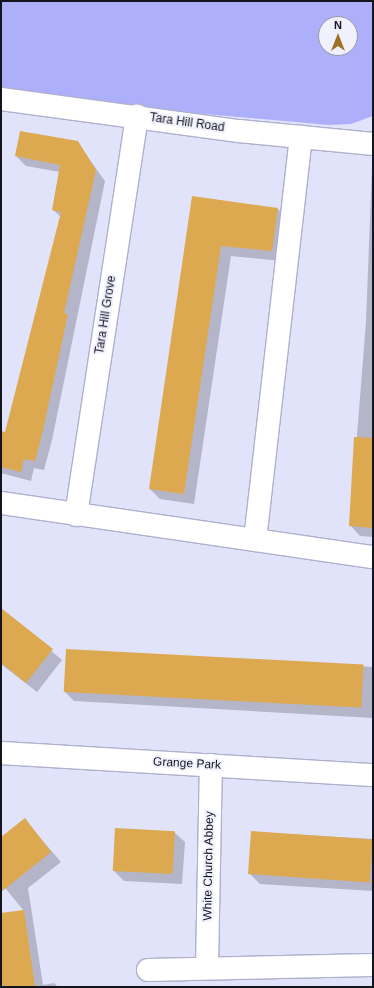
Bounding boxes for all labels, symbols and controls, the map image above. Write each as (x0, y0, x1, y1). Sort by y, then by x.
north arrow (318, 16, 358, 56)
text: N (334, 19, 342, 31)
street label: Tara Hill Road (149, 111, 225, 135)
street label: Tara Hill Grove (93, 275, 119, 355)
street label: Grange Park (153, 755, 221, 773)
street label: White Church Abbey (201, 811, 217, 921)

